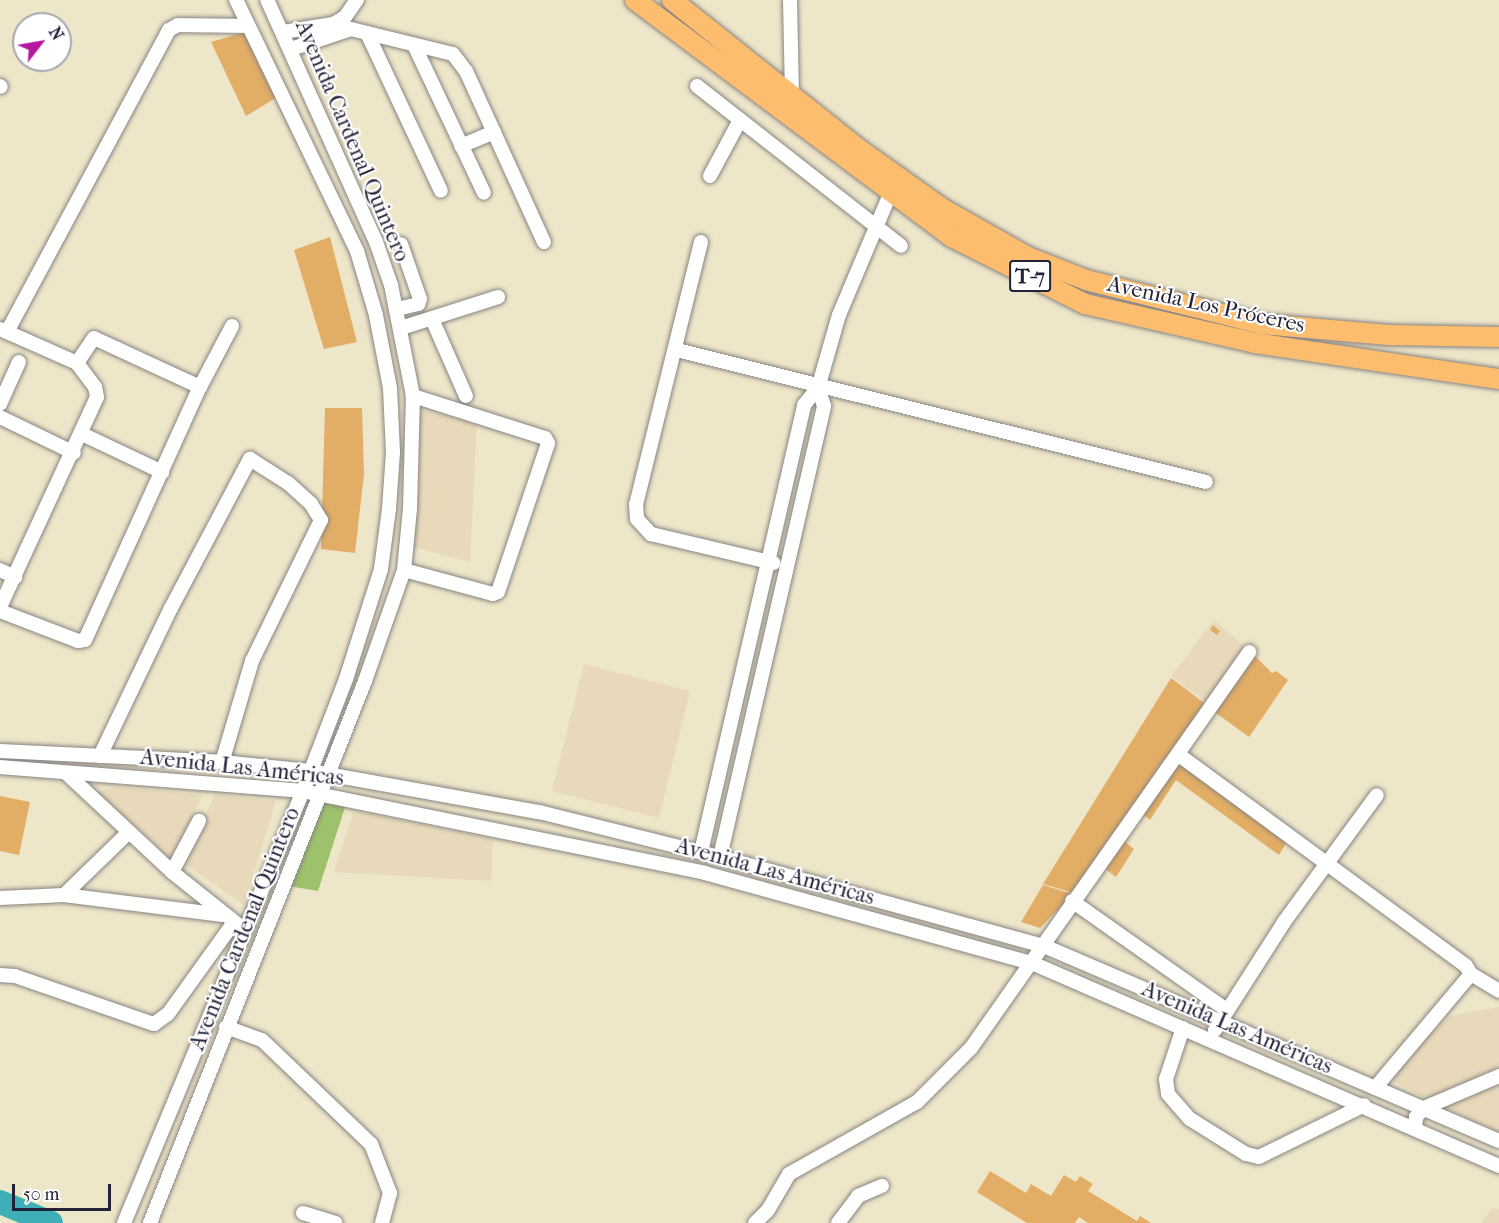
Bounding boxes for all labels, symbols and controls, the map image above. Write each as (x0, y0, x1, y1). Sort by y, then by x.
north arrow (12, 12, 72, 72)
street label: Avenida Cardenal Quintero (289, 16, 415, 266)
text: N (45, 23, 67, 44)
road number: T-7 (1009, 258, 1051, 294)
street label: Avenida Los Próceres (1105, 271, 1307, 339)
street label: Avenida Las Américas (139, 744, 345, 792)
street label: Avenida Cardenal Quintero (184, 804, 306, 1054)
street label: Avenida Las Américas (673, 833, 877, 911)
street label: Avenida Las Américas (1138, 976, 1336, 1080)
scale bar (15, 1172, 114, 1210)
text: 50 m (23, 1184, 59, 1205)

